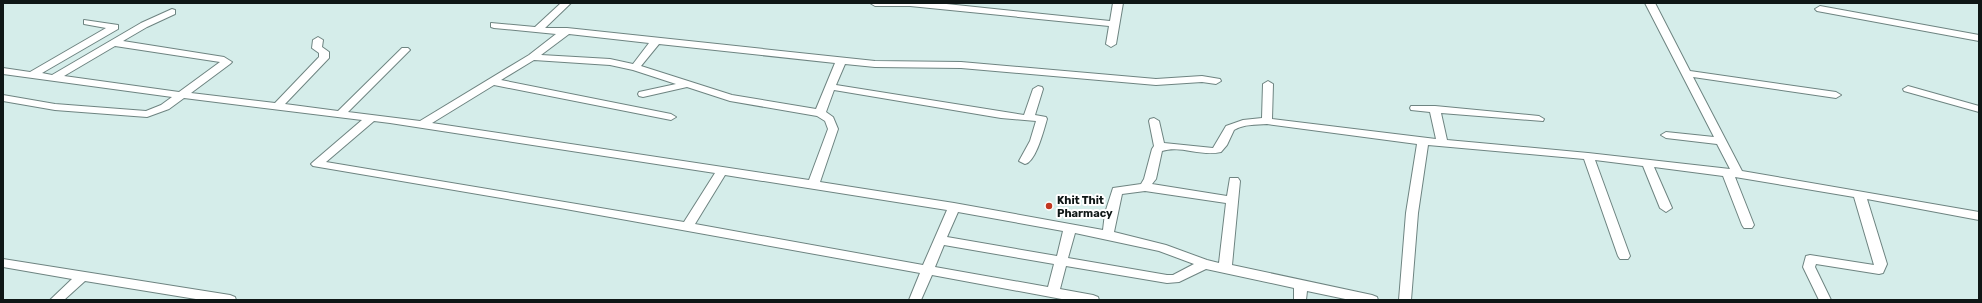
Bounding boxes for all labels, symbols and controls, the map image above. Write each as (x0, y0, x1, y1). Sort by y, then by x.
place label: Khit Thit Pharmacy (1057, 194, 1113, 220)
marker: Khit Thit Pharmacy (1044, 201, 1054, 211)

